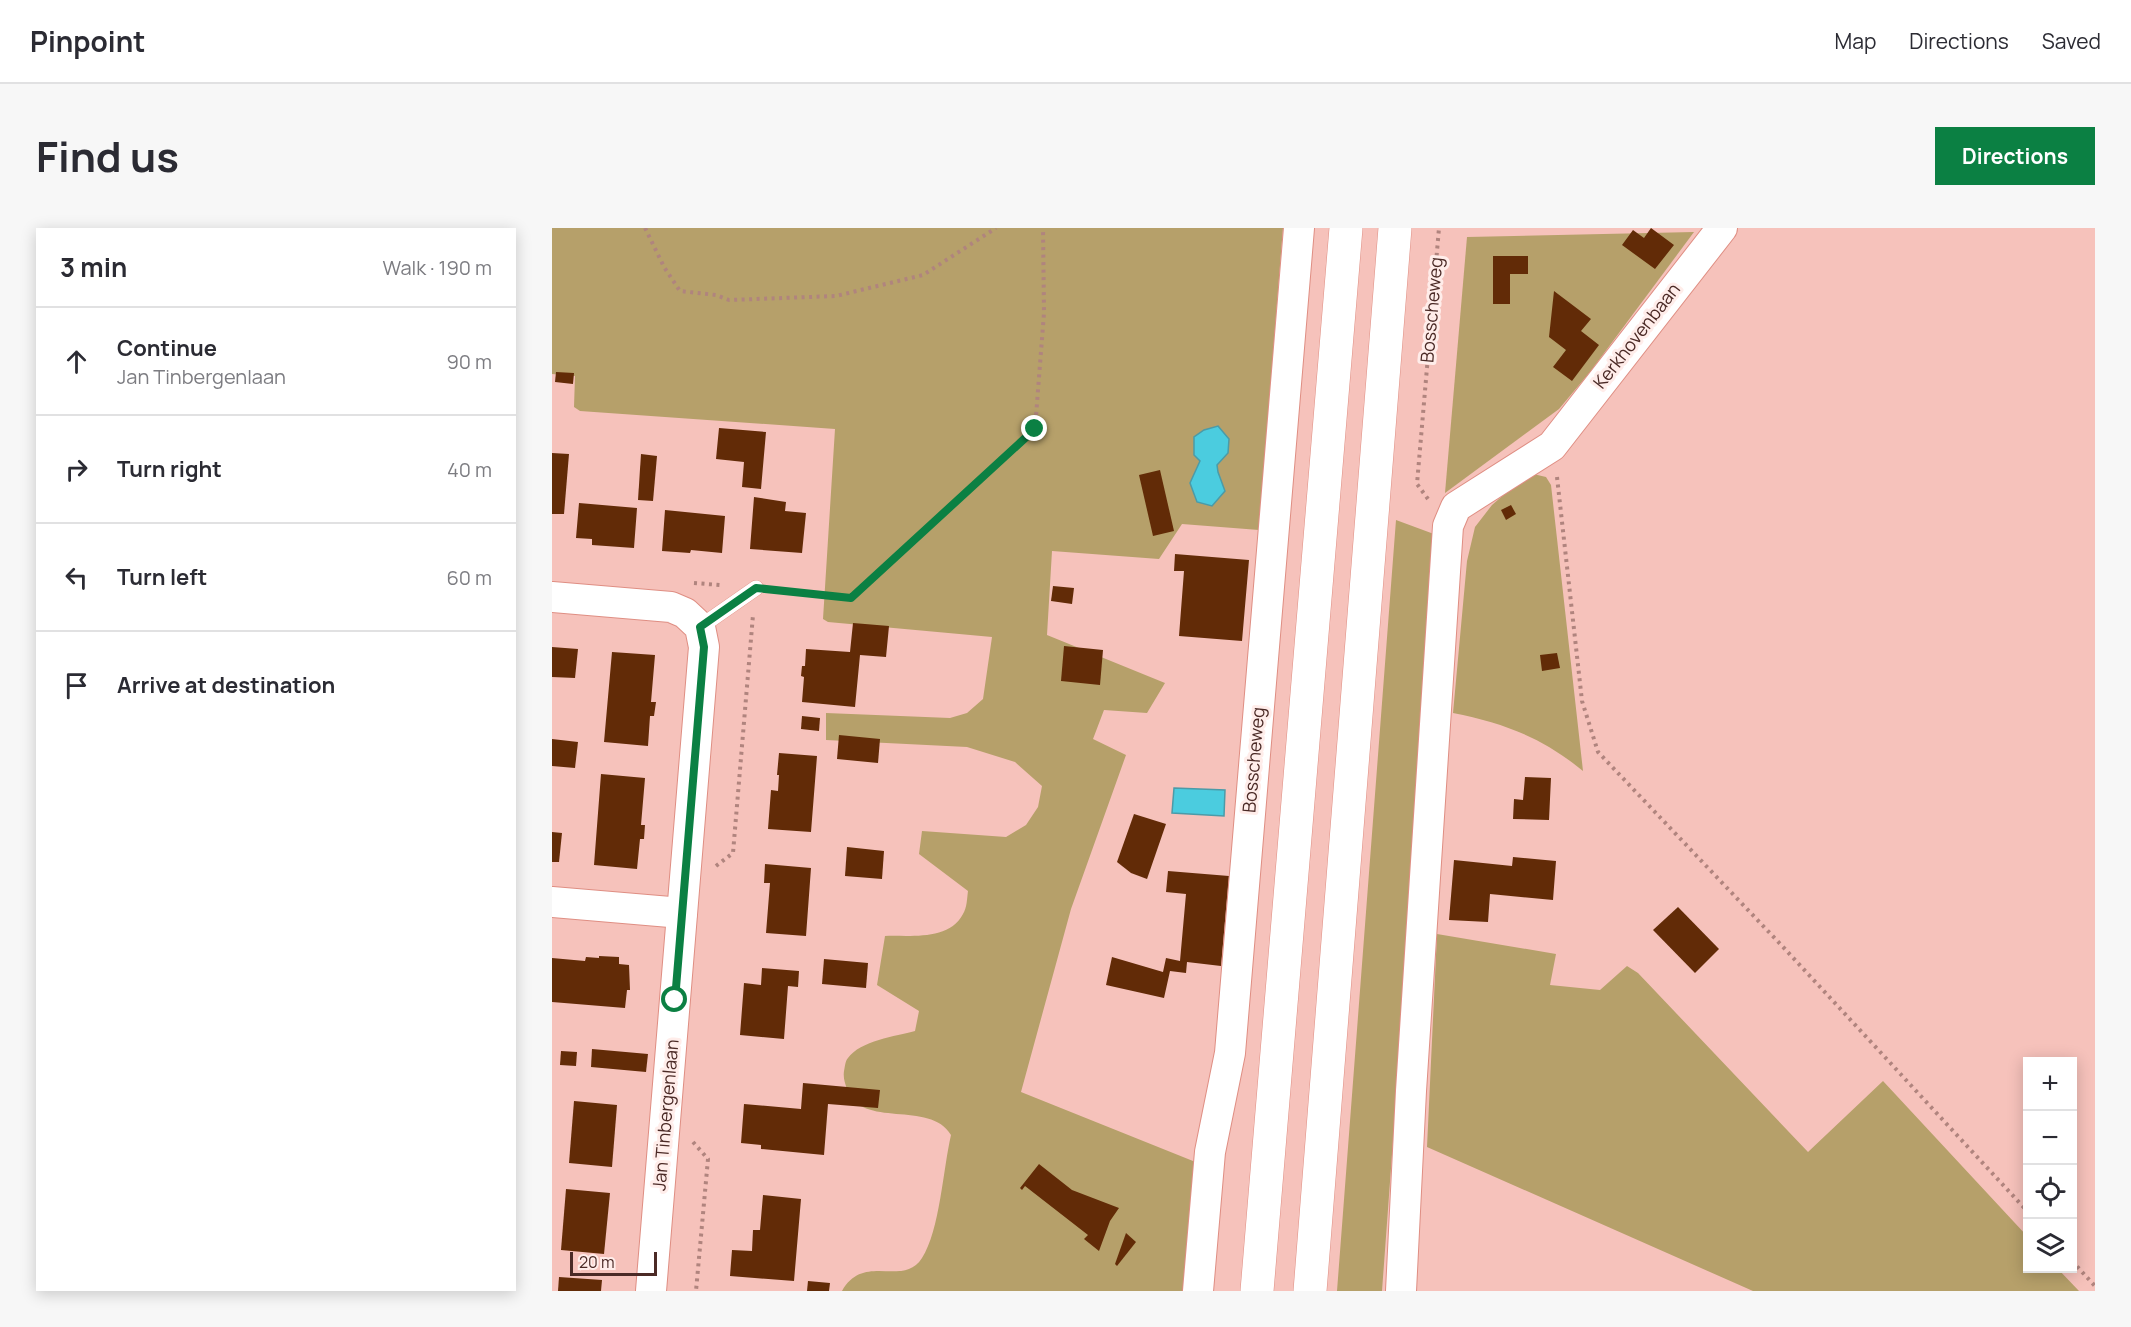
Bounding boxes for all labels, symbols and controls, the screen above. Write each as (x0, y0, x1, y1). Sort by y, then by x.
text: Pinpoint (30, 22, 145, 60)
text: Map (1835, 27, 1876, 55)
text: Directions (1909, 27, 2009, 55)
text: Saved (2042, 27, 2101, 55)
text: Find us (36, 127, 179, 185)
button: Directions (1935, 127, 2095, 185)
text: 3 min (60, 249, 127, 285)
text: Walk · 190 m (383, 254, 492, 281)
street label: Bosscheweg (1414, 256, 1448, 364)
street label: Kerkhovenbaan (1587, 278, 1685, 393)
text: Continue (117, 333, 217, 363)
icon: ahead (60, 345, 93, 378)
text: 90 m (446, 348, 492, 375)
text: Jan Tinbergenlaan (117, 363, 286, 390)
route end (1021, 415, 1047, 441)
icon: right (60, 453, 93, 486)
text: Turn right (117, 454, 222, 484)
text: 40 m (447, 456, 492, 483)
icon: left (60, 561, 93, 594)
text: Turn left (117, 562, 207, 592)
text: 60 m (446, 564, 492, 591)
icon: arrive (60, 669, 93, 702)
text: Arrive at destination (117, 670, 335, 700)
street label: Bosscheweg (1236, 706, 1270, 814)
route start (661, 986, 687, 1012)
street label: Jan Tinbergenlaan (646, 1038, 684, 1192)
map controls (2023, 1057, 2077, 1273)
button: + (2023, 1057, 2077, 1111)
button: − (2023, 1111, 2077, 1165)
button: locate (2023, 1165, 2077, 1219)
button: layers (2023, 1219, 2077, 1273)
scale bar (570, 1249, 657, 1276)
text: 20 m (579, 1251, 615, 1273)

